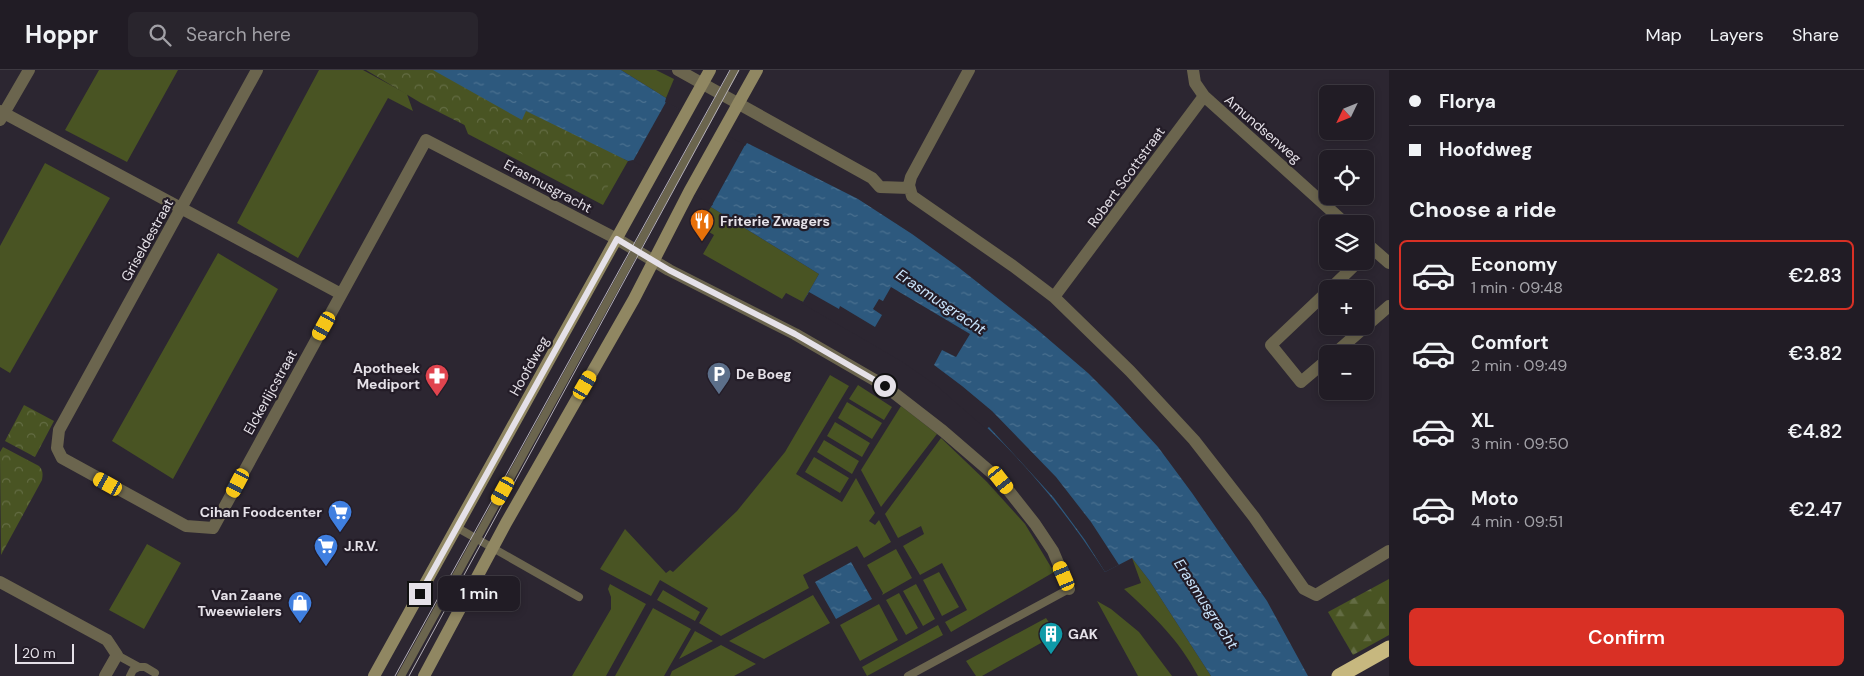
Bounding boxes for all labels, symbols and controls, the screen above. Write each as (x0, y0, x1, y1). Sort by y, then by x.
search box (128, 12, 478, 57)
text: Hoppr (25, 19, 98, 50)
icon: search (146, 21, 174, 49)
text: Search here (186, 22, 291, 47)
text: Map (1646, 23, 1682, 47)
text: Layers (1710, 23, 1764, 47)
text: Share (1792, 23, 1839, 47)
north arrow (1319, 85, 1374, 140)
map controls (1319, 85, 1374, 400)
text: Florya (1439, 89, 1496, 114)
street label: Amundsenweg (1221, 91, 1305, 167)
street label: Robert Scottstraat (1083, 123, 1169, 231)
text: Hoofdweg (1439, 137, 1533, 162)
button: locate (1319, 150, 1374, 205)
street label: Erasmusgracht (501, 155, 595, 217)
street label: Griseldestraat (117, 195, 177, 285)
text: Choose a ride (1409, 195, 1557, 224)
restaurant icon: Friterie Zwagers (689, 208, 715, 242)
place label: Friterie Zwagers (720, 212, 830, 230)
button: layers (1319, 215, 1374, 270)
text: Economy (1471, 252, 1558, 277)
icon: car (1411, 253, 1456, 298)
text: €2.83 (1788, 263, 1842, 288)
water label: Erasmusgracht (892, 265, 990, 340)
text: 1 min · 09:48 (1471, 277, 1563, 298)
button: + (1319, 280, 1374, 335)
car (310, 309, 337, 343)
text: Comfort (1471, 330, 1549, 355)
icon: car (1411, 331, 1456, 376)
street label: Hoofdweg (505, 333, 553, 399)
text: €3.82 (1789, 341, 1842, 366)
button: − (1319, 345, 1374, 400)
street label: Elckerlijcstraat (239, 346, 301, 438)
text: 2 min · 09:49 (1471, 355, 1567, 376)
place label: Apotheek Mediport (353, 359, 420, 393)
parking icon: De Boeg (706, 361, 732, 395)
pharmacy icon: Apotheek Mediport (424, 363, 450, 397)
place label: De Boeg (736, 365, 792, 383)
car (571, 368, 598, 402)
route start (874, 375, 896, 397)
text: XL (1471, 408, 1494, 433)
icon: car (1411, 409, 1456, 454)
text: €4.82 (1788, 419, 1842, 444)
text: 3 min · 09:50 (1471, 433, 1569, 454)
car (985, 464, 1016, 496)
car (224, 466, 251, 500)
car (91, 470, 124, 498)
car (489, 474, 516, 508)
text: Moto (1471, 486, 1519, 511)
icon: car (1411, 487, 1456, 532)
text: €2.47 (1789, 497, 1842, 522)
supermarket icon: Cihan Foodcenter (327, 499, 353, 533)
place label: Cihan Foodcenter (200, 503, 322, 521)
text: 4 min · 09:51 (1471, 511, 1563, 532)
supermarket icon: J.R.V. (313, 533, 339, 567)
place label: J.R.V. (344, 537, 378, 555)
water label: Erasmusgracht (1169, 555, 1243, 653)
car (1051, 559, 1076, 593)
callout: 1 min (438, 576, 520, 612)
route end (409, 583, 431, 605)
text: 1 min (460, 583, 498, 604)
place label: Van Zaane Tweewielers (198, 586, 282, 620)
shop icon: Van Zaane Tweewielers (287, 590, 313, 624)
button: Confirm (1409, 608, 1844, 666)
building icon: GAK (1038, 621, 1064, 655)
place label: GAK (1068, 625, 1098, 643)
scale bar (15, 641, 74, 664)
text: 20 m (22, 644, 56, 662)

